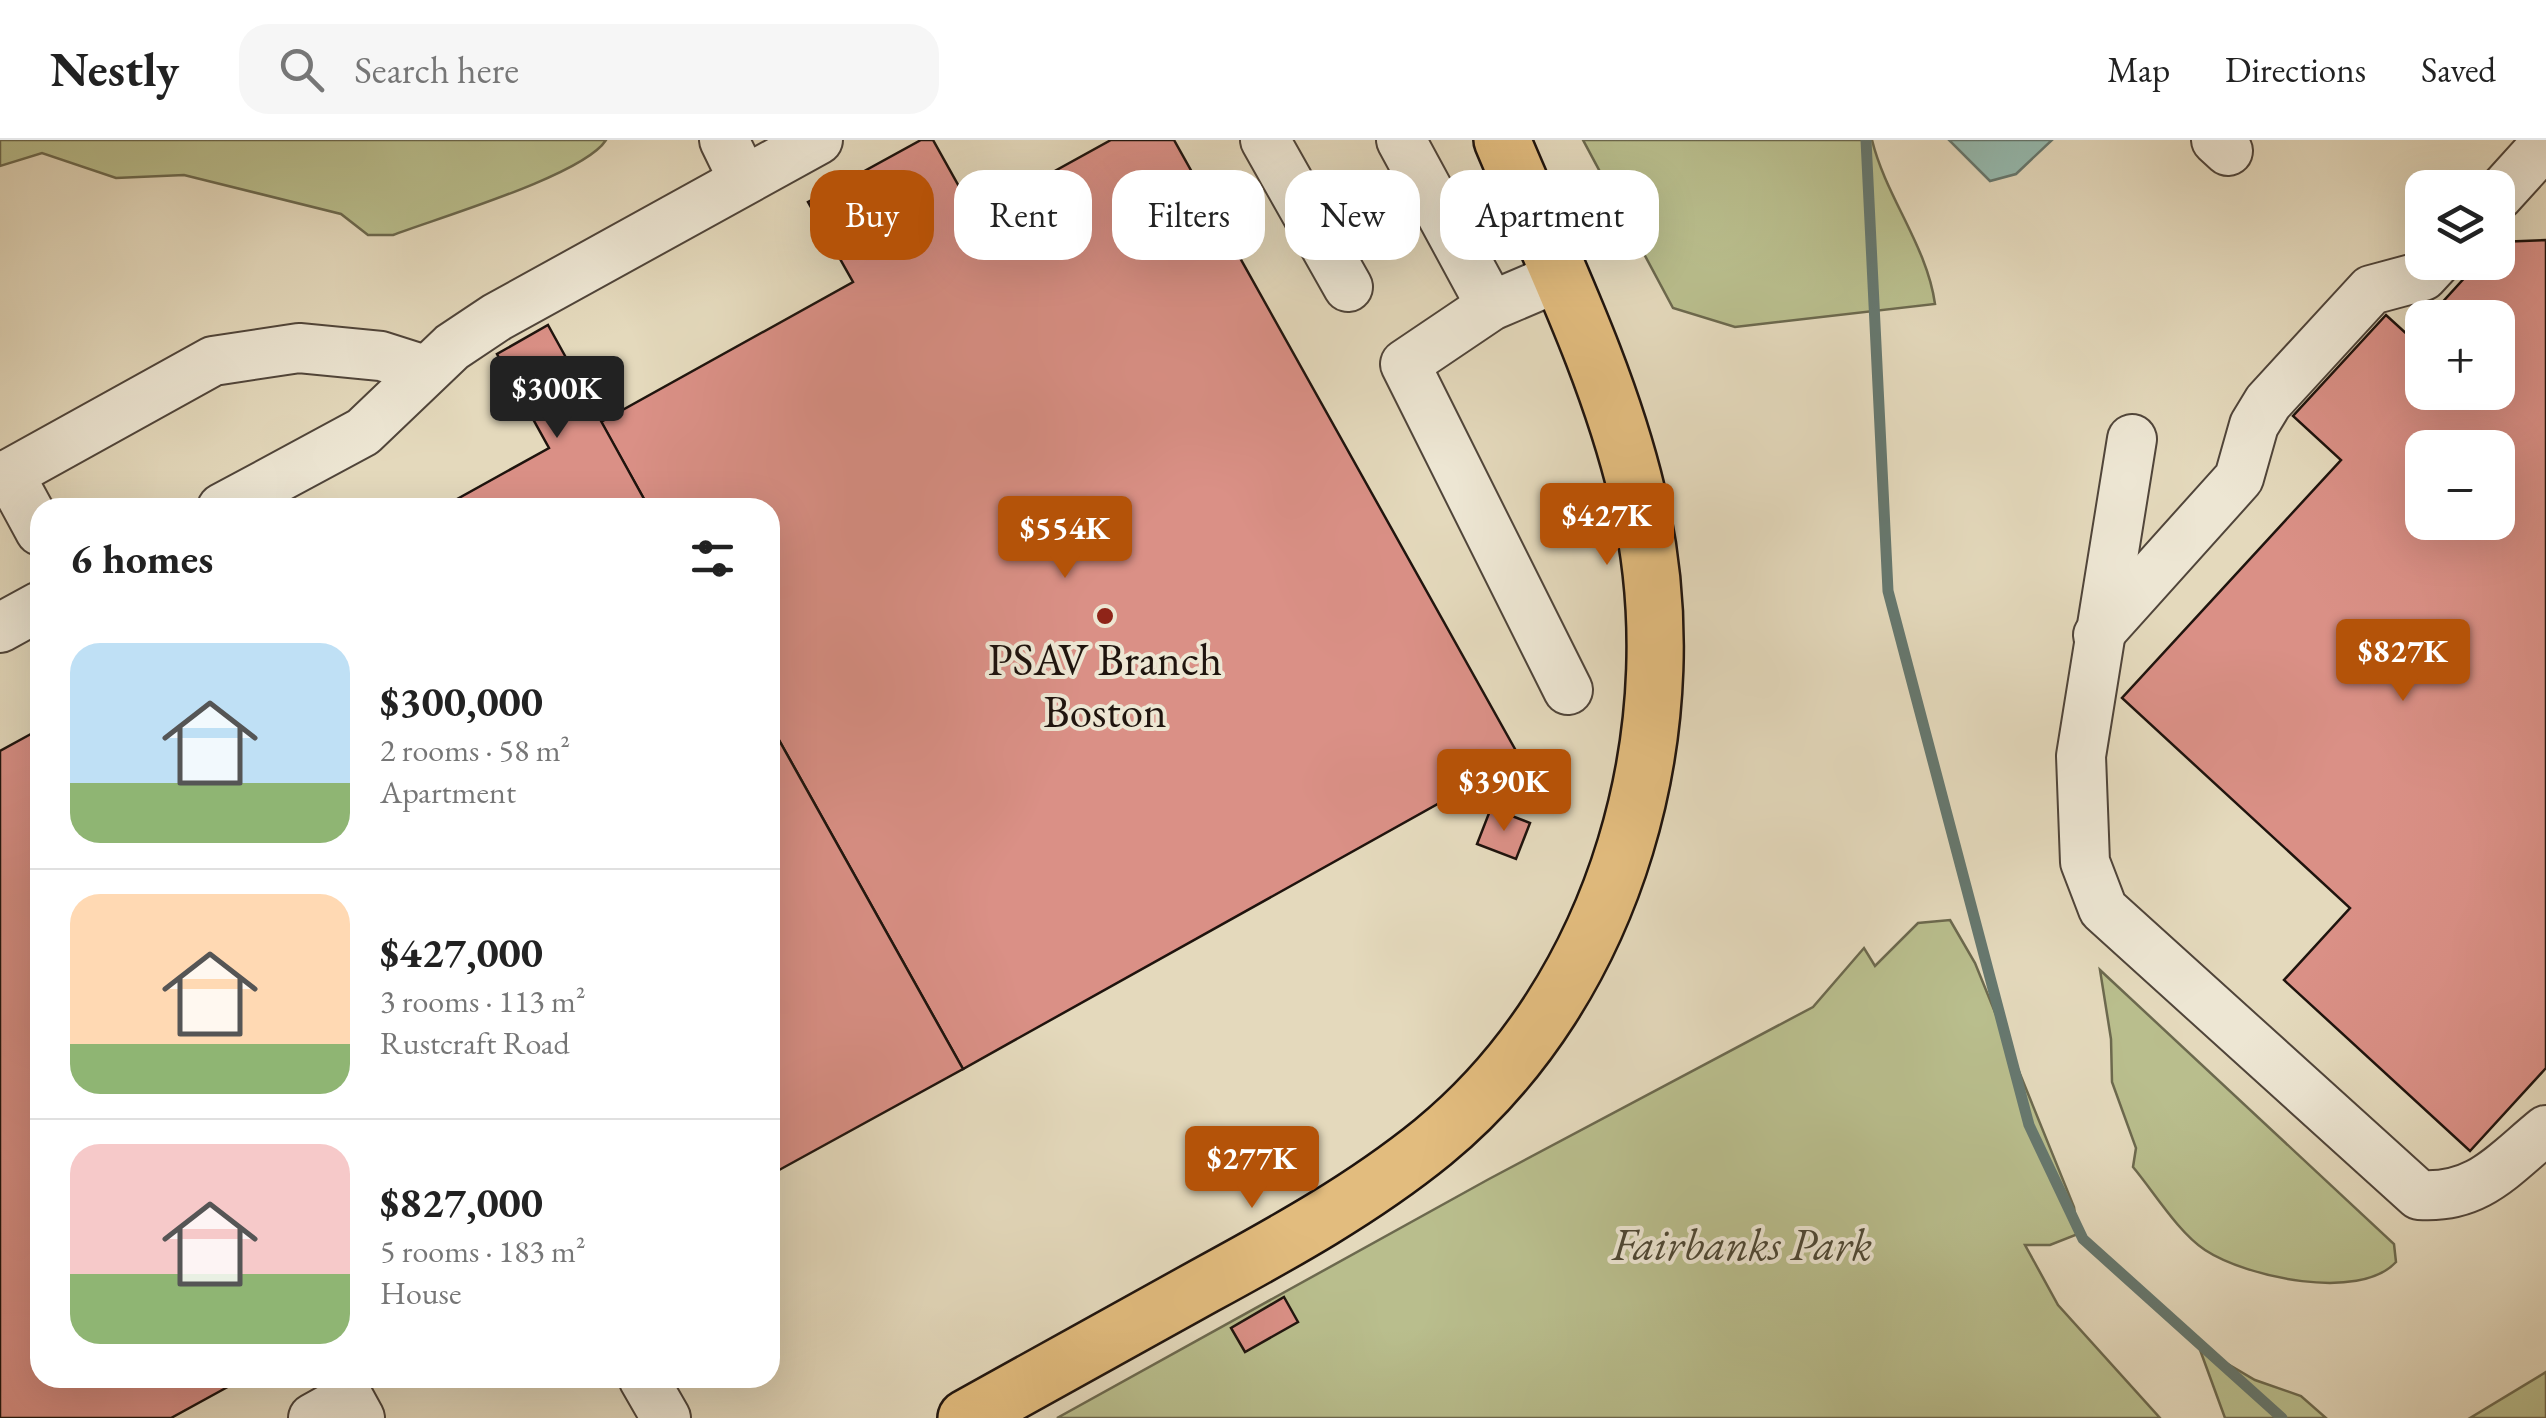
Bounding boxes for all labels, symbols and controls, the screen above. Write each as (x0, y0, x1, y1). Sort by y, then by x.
search box (239, 24, 939, 114)
text: Nestly (50, 38, 179, 100)
icon: search (274, 42, 329, 97)
text: Search here (354, 45, 519, 94)
text: Map (2107, 47, 2170, 92)
text: Directions (2225, 47, 2366, 92)
text: Saved (2421, 47, 2496, 92)
chip: Buy (810, 170, 934, 260)
chip: Rent (954, 170, 1092, 260)
chip: Filters (1112, 170, 1265, 260)
chip: New (1285, 170, 1420, 260)
chip: Apartment (1440, 170, 1659, 260)
map controls (2405, 170, 2515, 540)
button: layers (2405, 170, 2515, 280)
button: + (2405, 300, 2515, 410)
pin: $300K (487, 356, 627, 441)
text: $300K (512, 367, 602, 409)
button: − (2405, 430, 2515, 540)
pin: $427K (1537, 483, 1677, 568)
text: $427K (1562, 494, 1652, 536)
pin: $554K (995, 496, 1135, 581)
text: $554K (1020, 507, 1110, 549)
text: 6 homes (70, 531, 213, 586)
icon: filters (685, 531, 740, 586)
marker: PSAV Branch Boston (1094, 605, 1116, 627)
pin: $827K (2333, 619, 2473, 704)
place label: PSAV Branch Boston (988, 630, 1222, 740)
text: $827K (2358, 630, 2448, 672)
text: $300,000 (380, 674, 543, 729)
icon: home (150, 683, 270, 803)
text: 2 rooms · 58 m² (380, 729, 570, 771)
pin: $390K (1434, 749, 1574, 834)
text: $390K (1459, 760, 1549, 802)
text: Apartment (380, 771, 516, 813)
text: $427,000 (380, 925, 543, 980)
icon: home (150, 934, 270, 1054)
text: 3 rooms · 113 m² (380, 980, 586, 1022)
text: Rustcraft Road (380, 1022, 570, 1064)
pin: $277K (1182, 1126, 1322, 1211)
text: $277K (1207, 1137, 1297, 1179)
text: $827,000 (380, 1175, 543, 1230)
icon: home (150, 1184, 270, 1304)
park label: Fairbanks Park (1611, 1215, 1872, 1273)
text: 5 rooms · 183 m² (380, 1230, 586, 1272)
text: House (380, 1272, 461, 1314)

